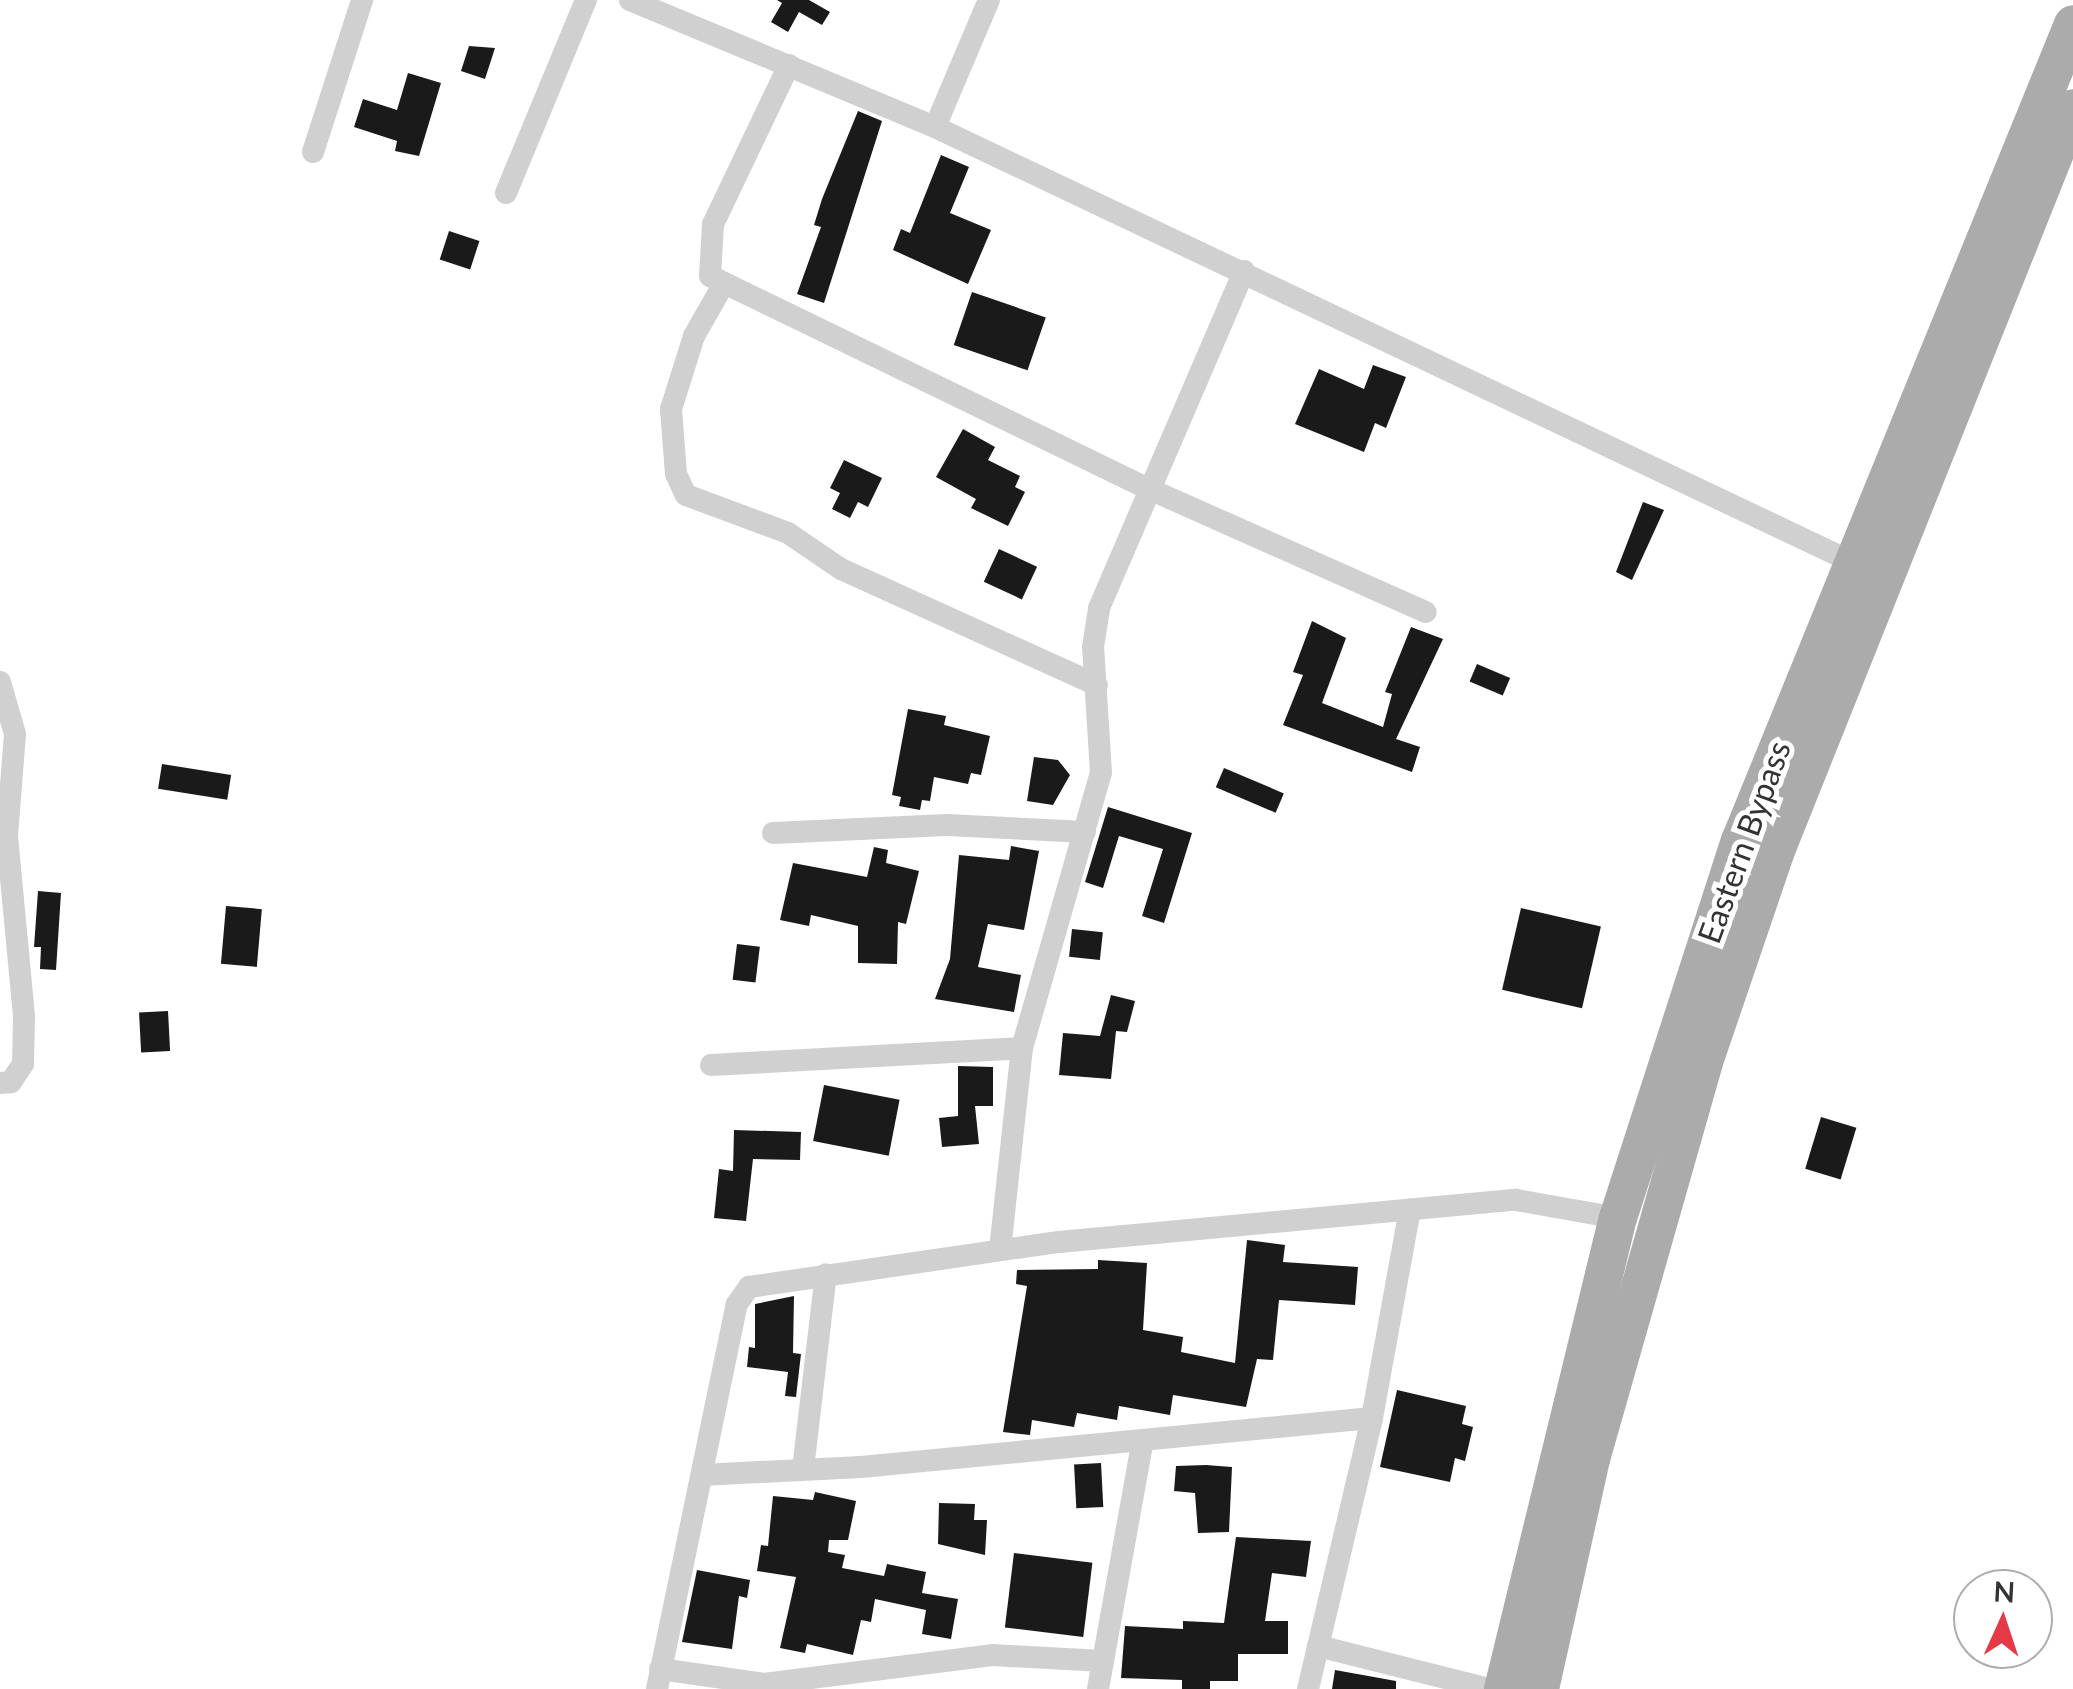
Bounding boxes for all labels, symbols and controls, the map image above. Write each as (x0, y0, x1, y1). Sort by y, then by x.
street label: Eastern Bypass (1690, 736, 1798, 948)
north arrow (1953, 1569, 2053, 1669)
text: N (1993, 1573, 2016, 1609)

